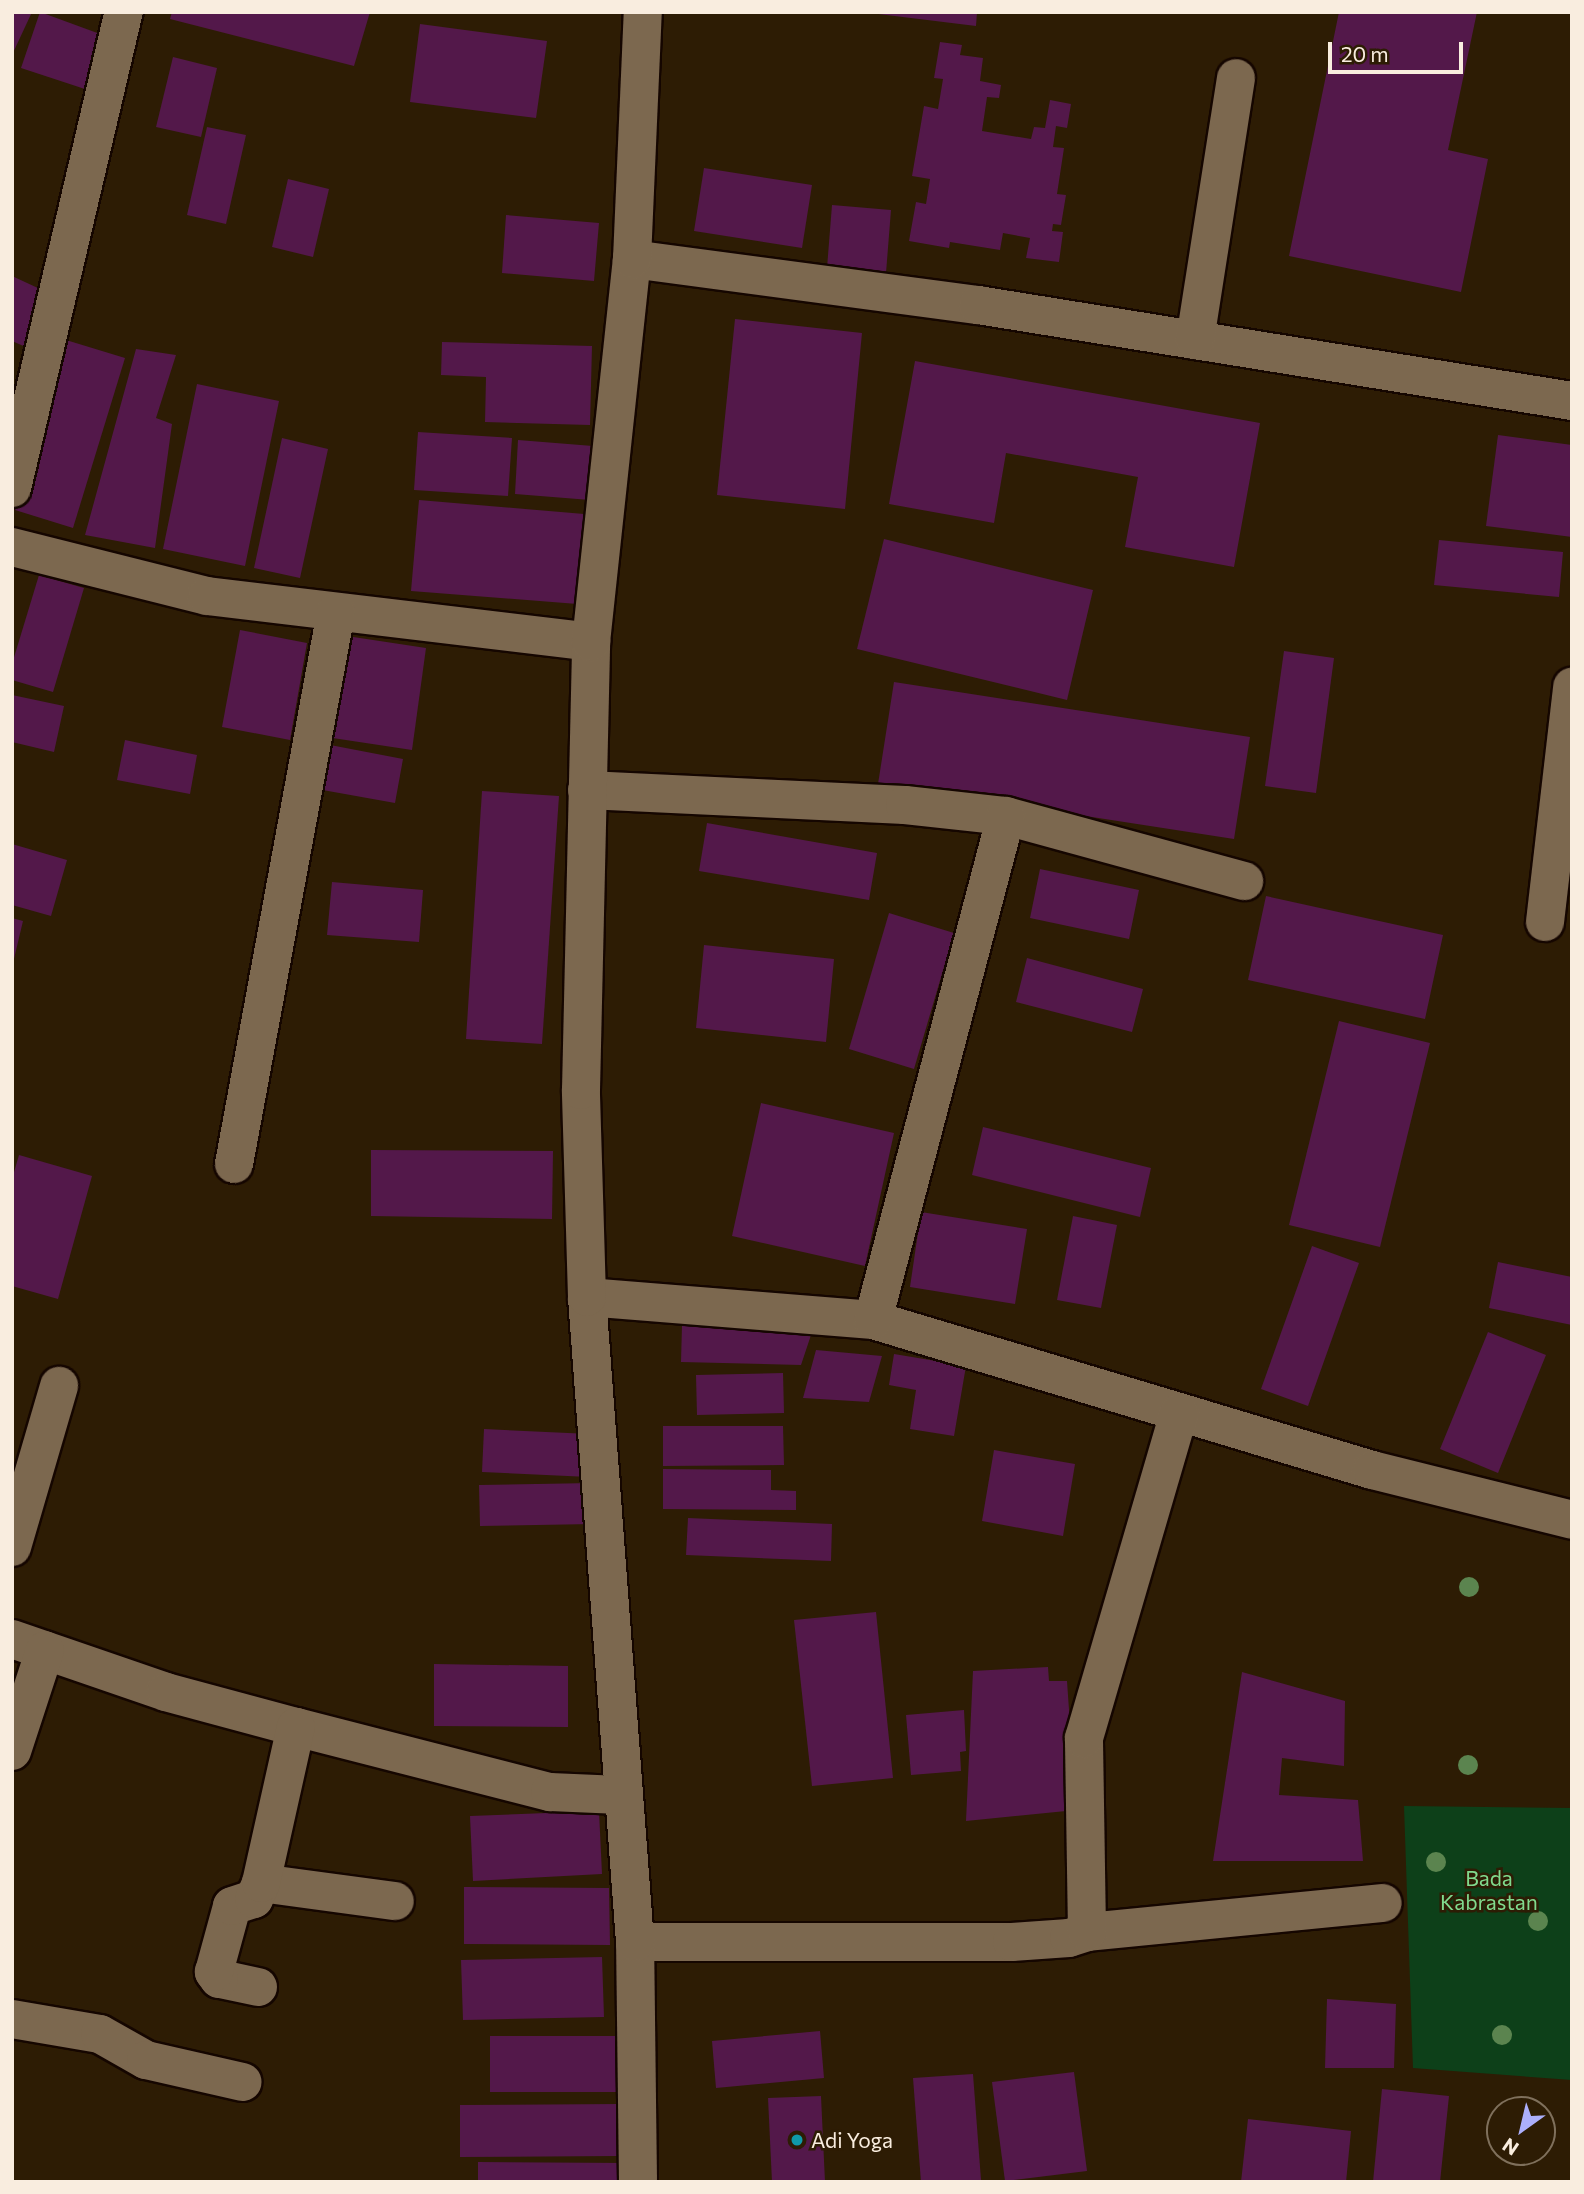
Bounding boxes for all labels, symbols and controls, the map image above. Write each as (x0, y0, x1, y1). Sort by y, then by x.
scale bar (1332, 28, 1467, 72)
text: 20 m (1341, 41, 1389, 66)
park label: Bada Kabrastan (1440, 1865, 1538, 1915)
north arrow (1486, 2096, 1556, 2166)
place label: Adi Yoga (811, 2127, 893, 2153)
marker: Adi Yoga (789, 2132, 805, 2148)
text: N (1498, 2134, 1522, 2161)

